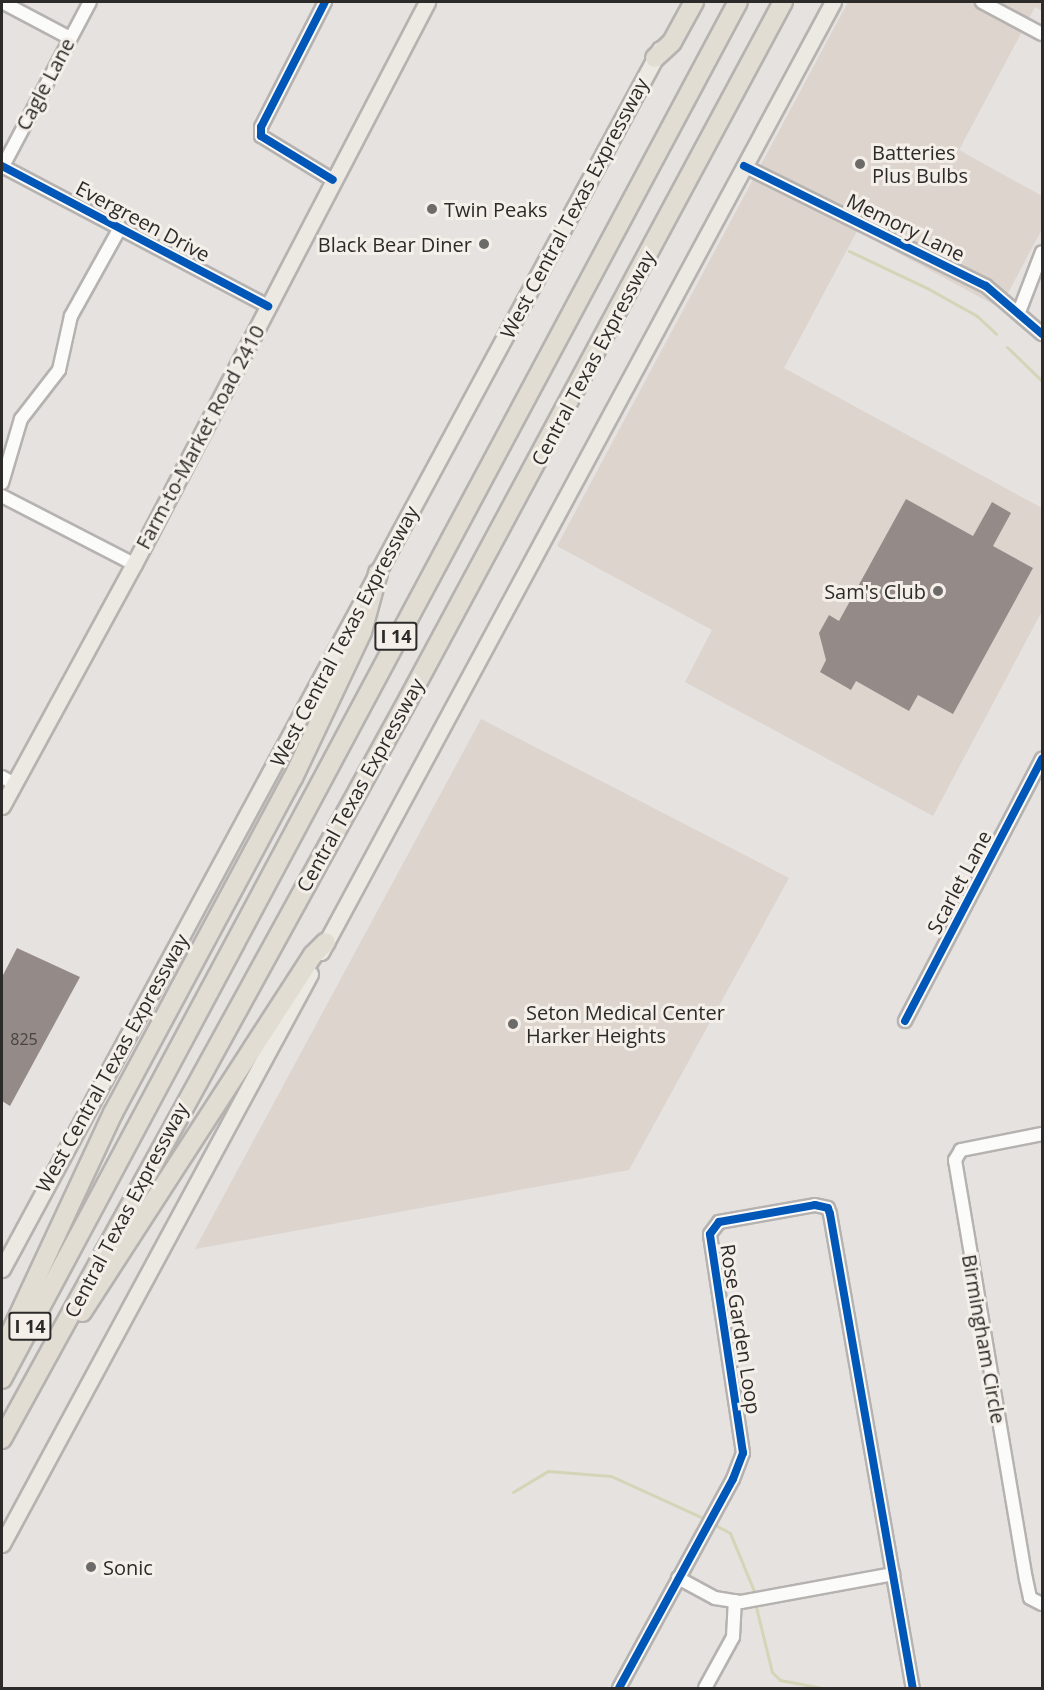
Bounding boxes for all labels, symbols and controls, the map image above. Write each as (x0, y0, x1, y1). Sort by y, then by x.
street label: Cagle Lane (11, 34, 79, 134)
street label: West Central Texas Expressway (495, 74, 653, 342)
place label: Batteries Plus Bulbs (872, 140, 968, 187)
marker: Batteries Plus Bulbs (853, 157, 867, 171)
street label: Evergreen Drive (72, 176, 214, 266)
street label: Memory Lane (843, 188, 969, 266)
place label: Twin Peaks (444, 197, 547, 221)
marker: Twin Peaks (425, 202, 439, 216)
place label: Black Bear Diner (318, 232, 472, 256)
marker: Black Bear Diner (477, 237, 491, 251)
street label: Central Texas Expressway (526, 246, 660, 470)
street label: Farm-to-Market Road 2410 (131, 321, 269, 553)
street label: West Central Texas Expressway (265, 502, 423, 770)
place label: Sam's Club (824, 579, 926, 603)
marker: Sam's Club (931, 584, 945, 598)
road number: I 14 (374, 621, 418, 651)
street label: Central Texas Expressway (291, 674, 429, 896)
street label: Scarlet Lane (922, 826, 996, 938)
street label: West Central Texas Expressway (31, 930, 193, 1196)
place label: Seton Medical Center Harker Heights (526, 1000, 725, 1047)
marker: Seton Medical Center Harker Heights (504, 1015, 522, 1033)
house number: 825 (10, 1029, 38, 1049)
street label: Central Texas Expressway (59, 1098, 193, 1322)
street label: Rose Garden Loop (716, 1242, 766, 1416)
street label: Birmingham Circle (957, 1252, 1011, 1426)
road number: I 14 (8, 1311, 52, 1341)
place label: Sonic (103, 1555, 153, 1579)
marker: Sonic (84, 1560, 98, 1574)

